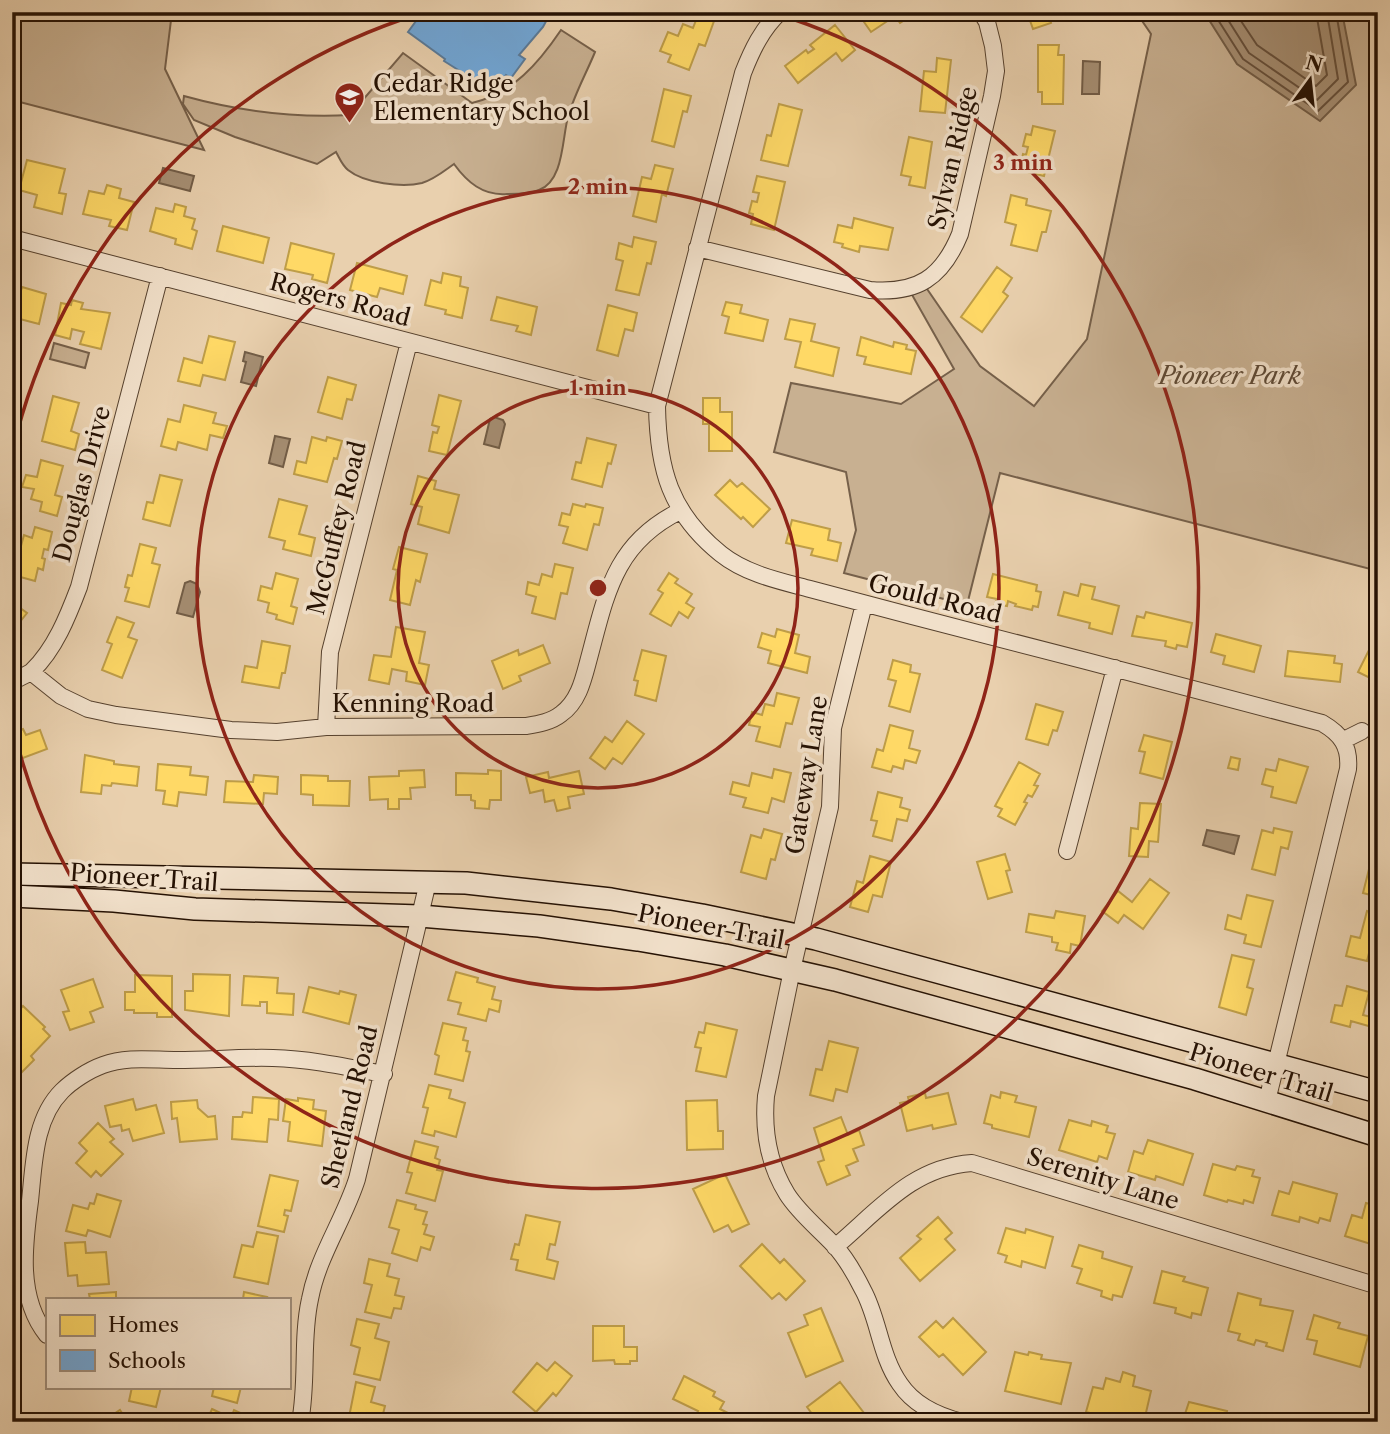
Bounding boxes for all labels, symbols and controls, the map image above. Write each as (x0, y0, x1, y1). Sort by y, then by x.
north arrow (1274, 46, 1344, 116)
text: N (1303, 51, 1325, 77)
place label: Cedar Ridge Elementary School (373, 69, 590, 126)
school or university icon: Cedar Ridge Elementary School (333, 81, 367, 125)
street label: Sylvan Ridge (922, 83, 983, 232)
text: 3 min (993, 150, 1054, 175)
text: 2 min (568, 174, 629, 199)
street label: Rogers Road (267, 267, 414, 332)
park label: Pioneer Park (1157, 361, 1302, 390)
text: 1 min (569, 375, 627, 400)
street label: Douglas Drive (47, 403, 116, 565)
street label: McGuffey Road (301, 438, 372, 618)
street label: Gould Road (865, 568, 1005, 629)
centre of rings (586, 576, 610, 600)
street label: Kenning Road (332, 689, 495, 718)
street label: Gateway Lane (780, 693, 833, 857)
street label: Pioneer Trail (69, 858, 219, 897)
street label: Pioneer Trail (635, 898, 787, 955)
street label: Shetland Road (315, 1022, 384, 1191)
street label: Pioneer Trail (1186, 1037, 1337, 1108)
street label: Serenity Lane (1023, 1142, 1183, 1215)
legend (46, 1298, 290, 1388)
text: Homes (108, 1312, 179, 1337)
text: Schools (108, 1348, 186, 1373)

